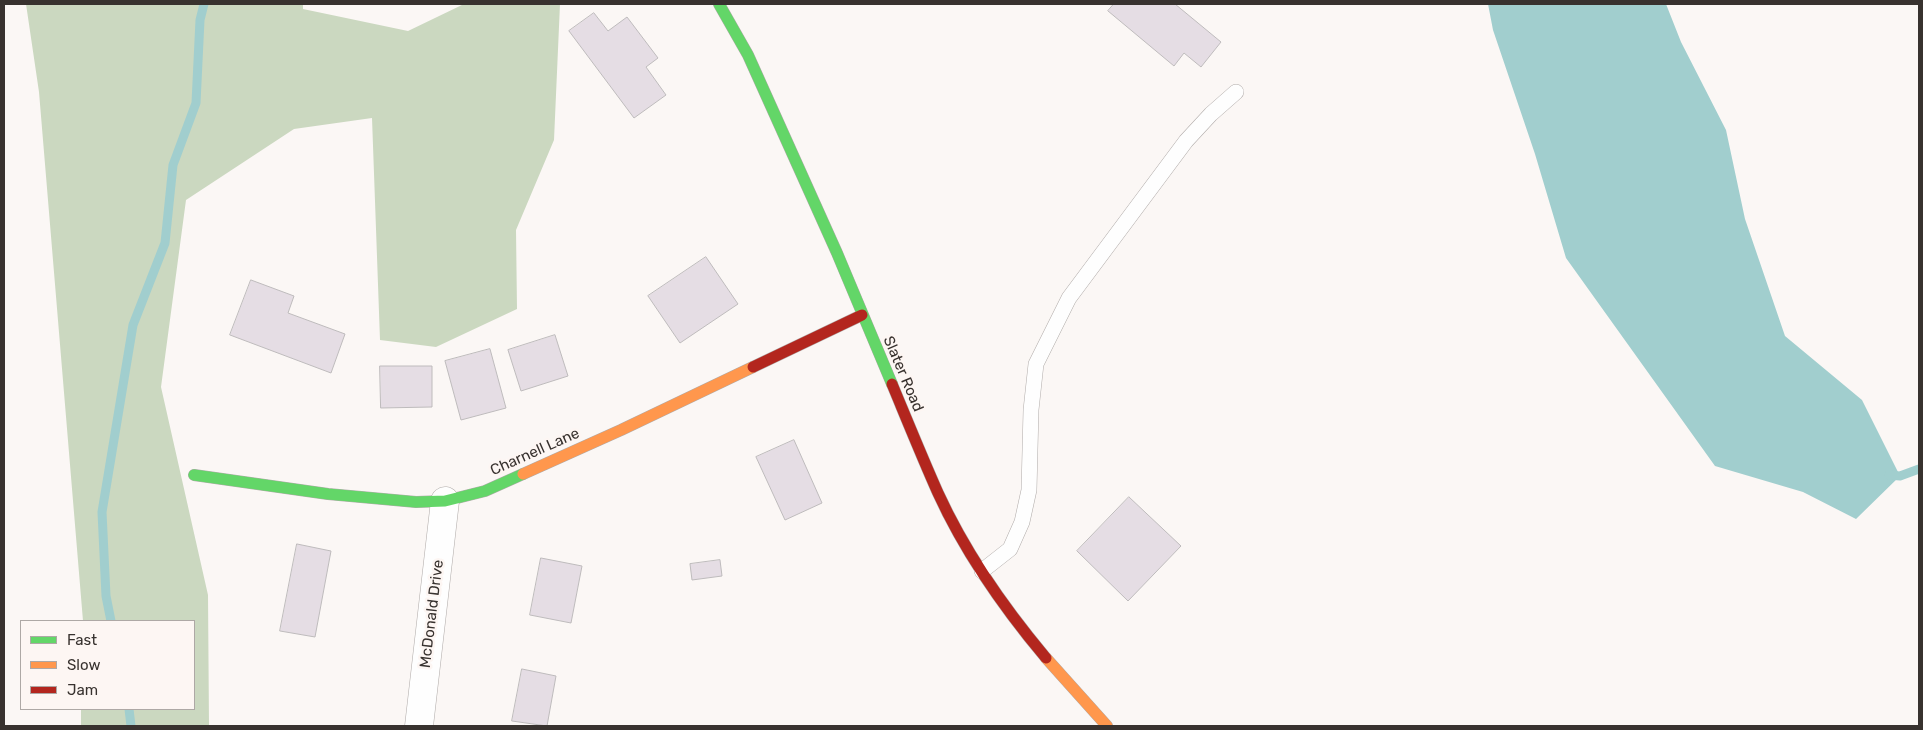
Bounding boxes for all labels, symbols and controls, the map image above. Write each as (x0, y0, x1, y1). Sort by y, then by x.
street label: Slater Road (879, 333, 927, 415)
street label: Charnell Lane (488, 424, 582, 480)
street label: McDonald Drive (416, 559, 448, 669)
legend (20, 620, 195, 710)
text: Fast (67, 631, 97, 649)
text: Slow (67, 656, 100, 674)
text: Jam (67, 681, 98, 699)

